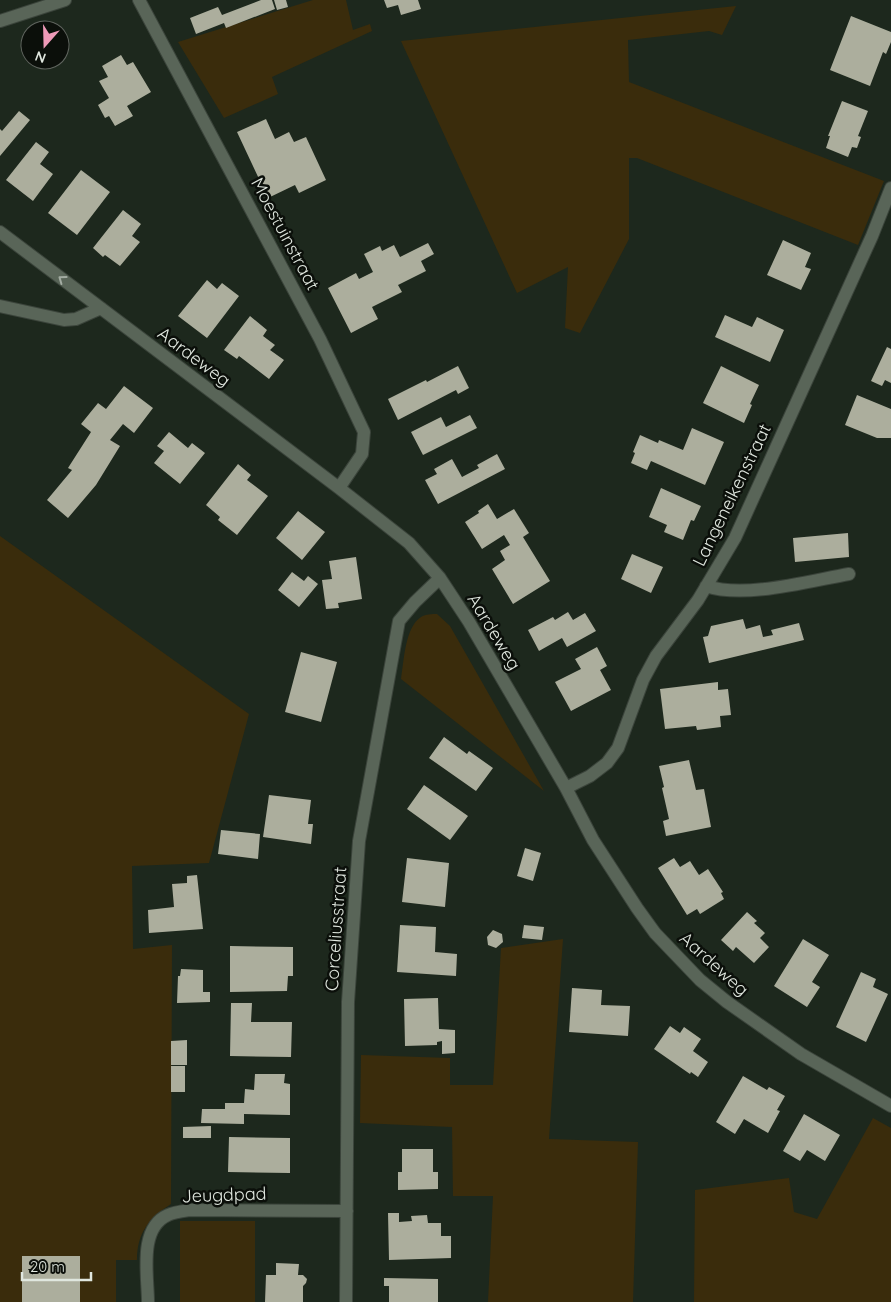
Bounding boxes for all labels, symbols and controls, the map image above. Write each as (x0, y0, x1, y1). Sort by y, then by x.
north arrow (20, 20, 70, 70)
text: N (33, 47, 48, 67)
street label: Moestuinstraat (246, 173, 325, 294)
one-way arrow (58, 276, 67, 285)
street label: Aardeweg (153, 322, 235, 391)
street label: Langeneikenstraat (687, 420, 776, 570)
street label: Aardeweg (463, 589, 526, 674)
street label: Corceliusstraat (320, 866, 351, 992)
street label: Aardeweg (675, 927, 754, 1001)
street label: Jeugdpad (181, 1182, 267, 1207)
scale bar (22, 1250, 91, 1282)
text: 20 m (30, 1257, 65, 1276)

